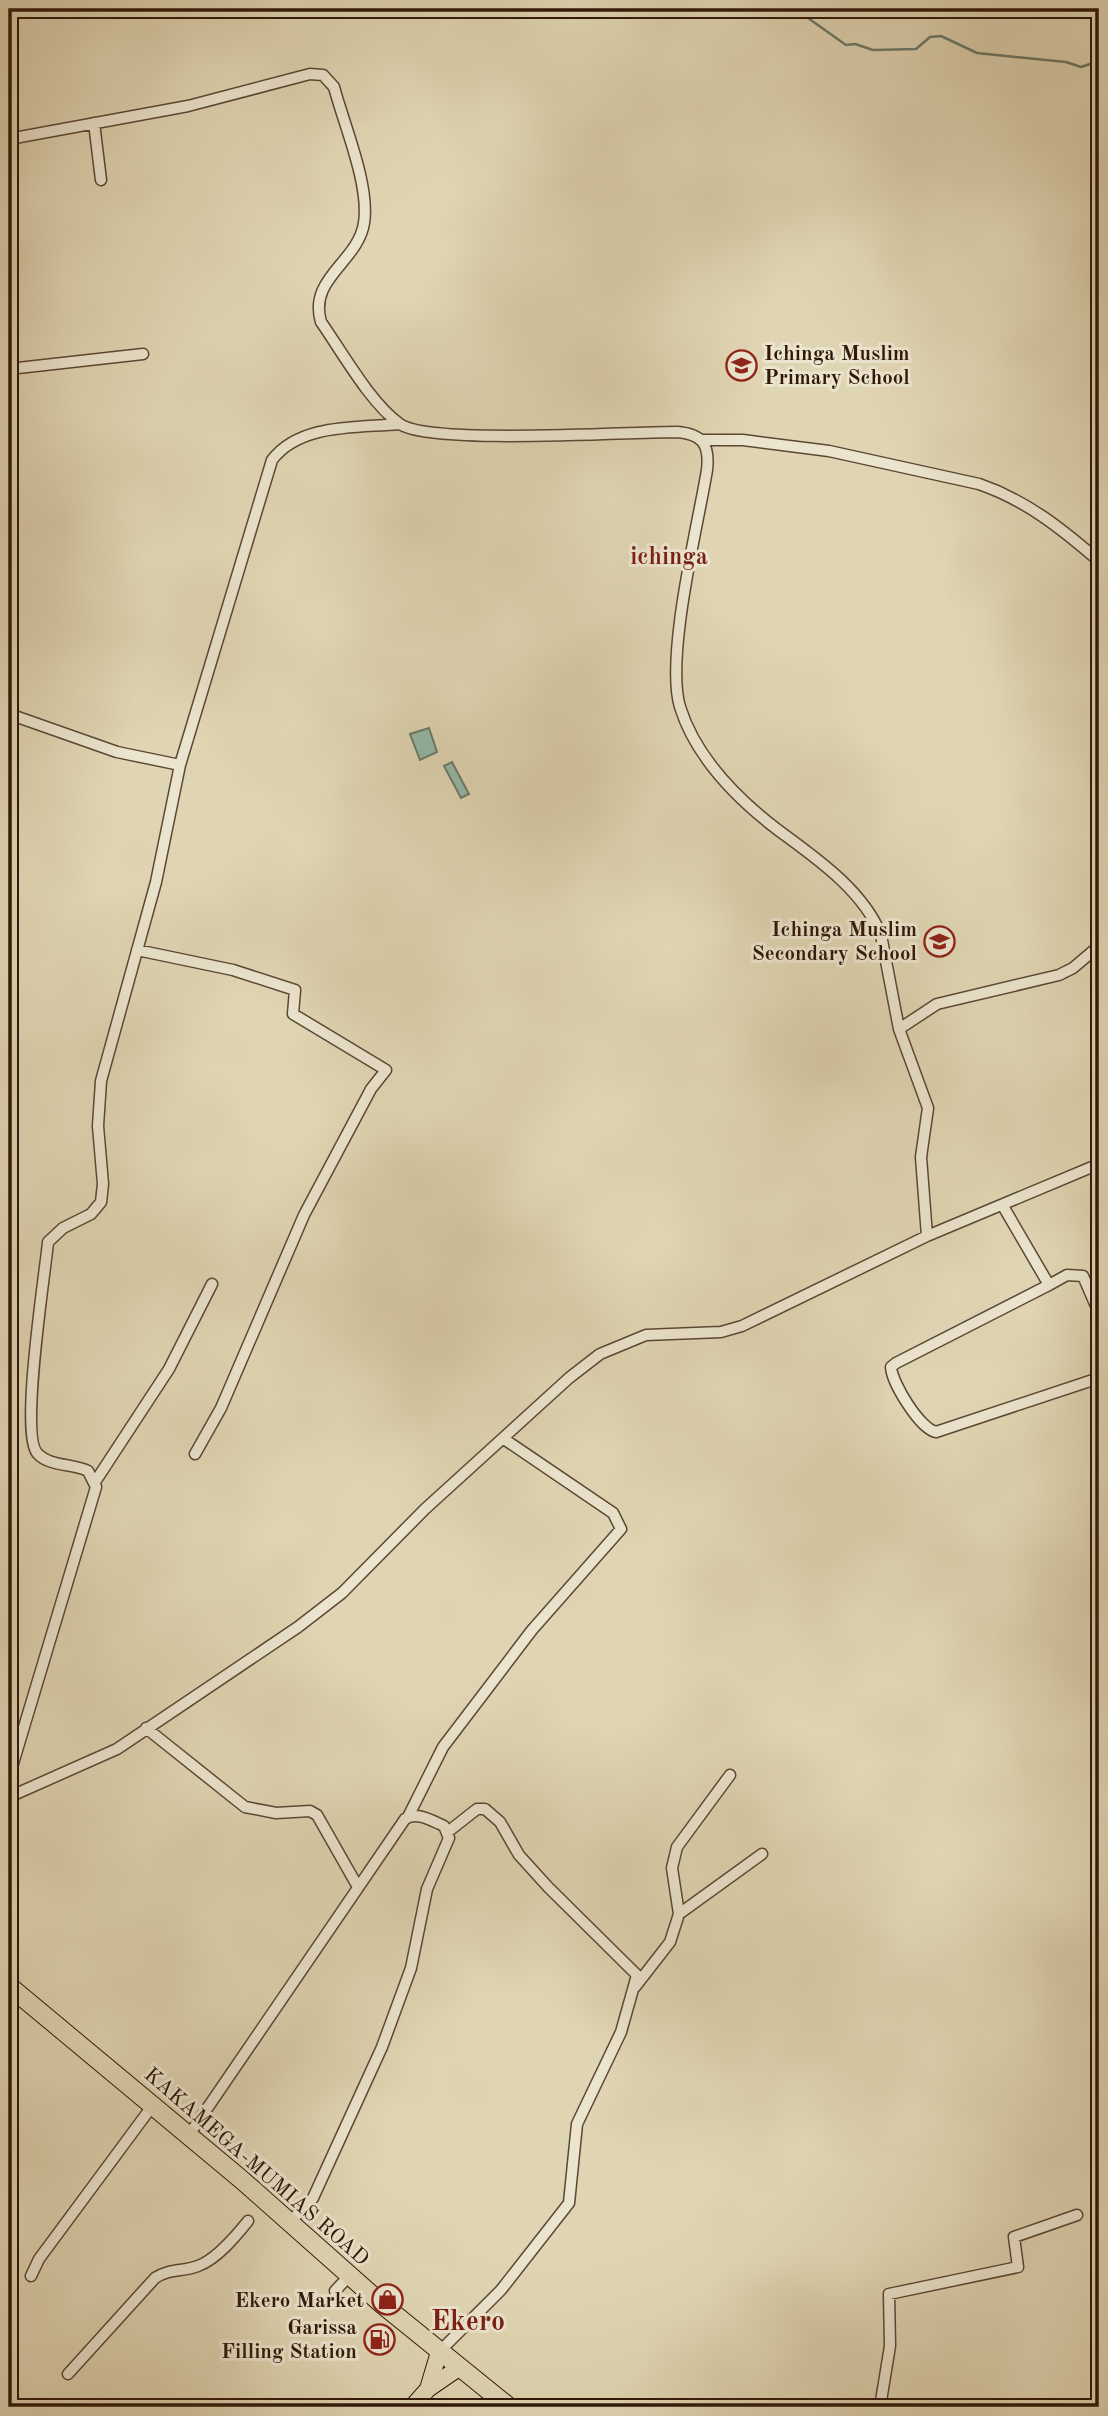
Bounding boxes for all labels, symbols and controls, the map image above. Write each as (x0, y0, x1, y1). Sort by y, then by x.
place label: Ichinga Muslim Primary School (764, 344, 910, 389)
school or university icon: Ichinga Muslim Primary School (724, 348, 758, 382)
district label: ichinga (630, 546, 708, 570)
place label: Ichinga Muslim Secondary School (752, 920, 917, 965)
school or university icon: Ichinga Muslim Secondary School (923, 924, 957, 958)
street label: KAKAMEGA-MUMIAS ROAD (140, 2064, 372, 2270)
shop icon: Ekero Market (370, 2283, 404, 2317)
place label: Ekero Market (234, 2291, 364, 2312)
district label: Ekero (431, 2309, 505, 2337)
place label: Garissa Filling Station (221, 2318, 357, 2363)
fuel station icon: Garissa Filling Station (363, 2322, 397, 2356)

